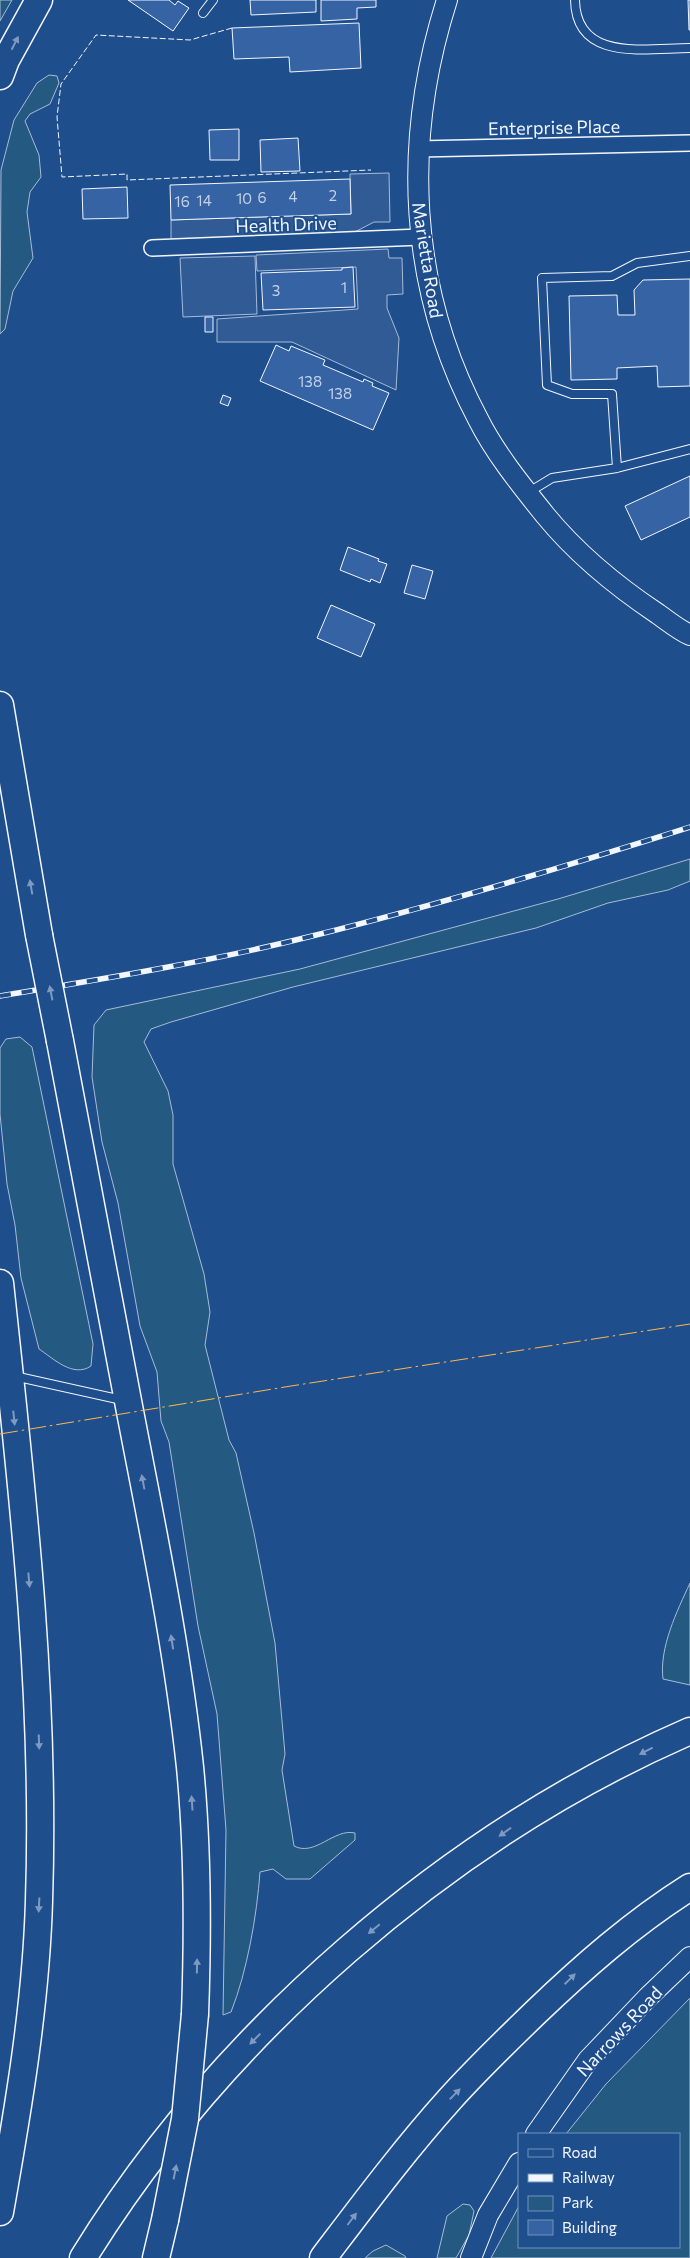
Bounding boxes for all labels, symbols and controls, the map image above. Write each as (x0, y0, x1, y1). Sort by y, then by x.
one-way arrow (11, 36, 19, 50)
street label: Enterprise Place (488, 115, 620, 139)
house number: 2 (329, 186, 337, 204)
house number: 4 (289, 187, 298, 205)
house number: 6 (257, 188, 267, 206)
house number: 10 (236, 189, 252, 207)
house number: 14 (196, 191, 212, 209)
house number: 16 (174, 192, 190, 210)
street label: Marietta Road (408, 200, 448, 320)
street label: Health Drive (235, 211, 337, 237)
house number: 1 (341, 278, 347, 296)
house number: 3 (272, 281, 280, 299)
house number: 138 (298, 372, 322, 390)
house number: 138 (328, 384, 352, 402)
one-way arrow (26, 878, 34, 894)
one-way arrow (46, 985, 54, 1001)
one-way arrow (10, 1411, 18, 1427)
one-way arrow (139, 1474, 147, 1490)
one-way arrow (26, 1573, 34, 1589)
one-way arrow (168, 1634, 176, 1650)
one-way arrow (36, 1735, 44, 1751)
one-way arrow (638, 1747, 653, 1755)
one-way arrow (188, 1795, 196, 1811)
one-way arrow (498, 1827, 511, 1836)
one-way arrow (34, 1897, 42, 1913)
one-way arrow (368, 1923, 381, 1934)
one-way arrow (193, 1957, 201, 1973)
one-way arrow (564, 1973, 576, 1985)
street label: Narrows Road (572, 1981, 666, 2081)
one-way arrow (250, 2033, 262, 2045)
one-way arrow (449, 2088, 461, 2100)
legend (518, 2133, 680, 2248)
text: Road (562, 2143, 597, 2161)
one-way arrow (171, 2164, 179, 2180)
text: Railway (562, 2168, 615, 2186)
text: Park (562, 2193, 593, 2211)
one-way arrow (347, 2212, 357, 2226)
text: Building (562, 2218, 617, 2236)

